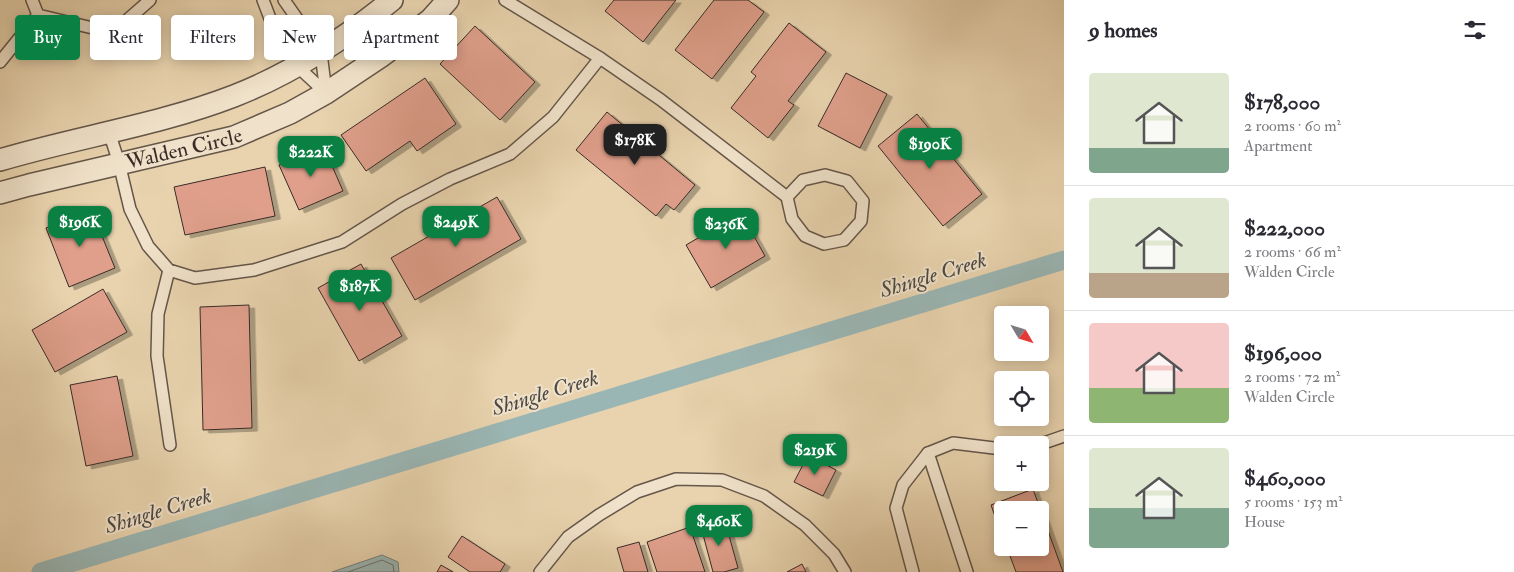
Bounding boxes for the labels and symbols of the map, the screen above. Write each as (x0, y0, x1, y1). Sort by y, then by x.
street label: Walden Circle (122, 121, 247, 176)
pin: $178K (600, 124, 670, 166)
pin: $190K (895, 128, 965, 170)
pin: $222K (276, 136, 346, 178)
pin: $196K (45, 206, 115, 248)
pin: $249K (421, 206, 491, 248)
pin: $236K (691, 208, 761, 250)
water label: Shingle Creek (875, 246, 990, 305)
pin: $187K (325, 270, 395, 312)
north arrow (994, 306, 1049, 361)
water label: Shingle Creek (487, 364, 602, 423)
pin: $219K (780, 434, 850, 476)
water label: Shingle Creek (100, 482, 215, 541)
pin: $460K (684, 504, 754, 547)

